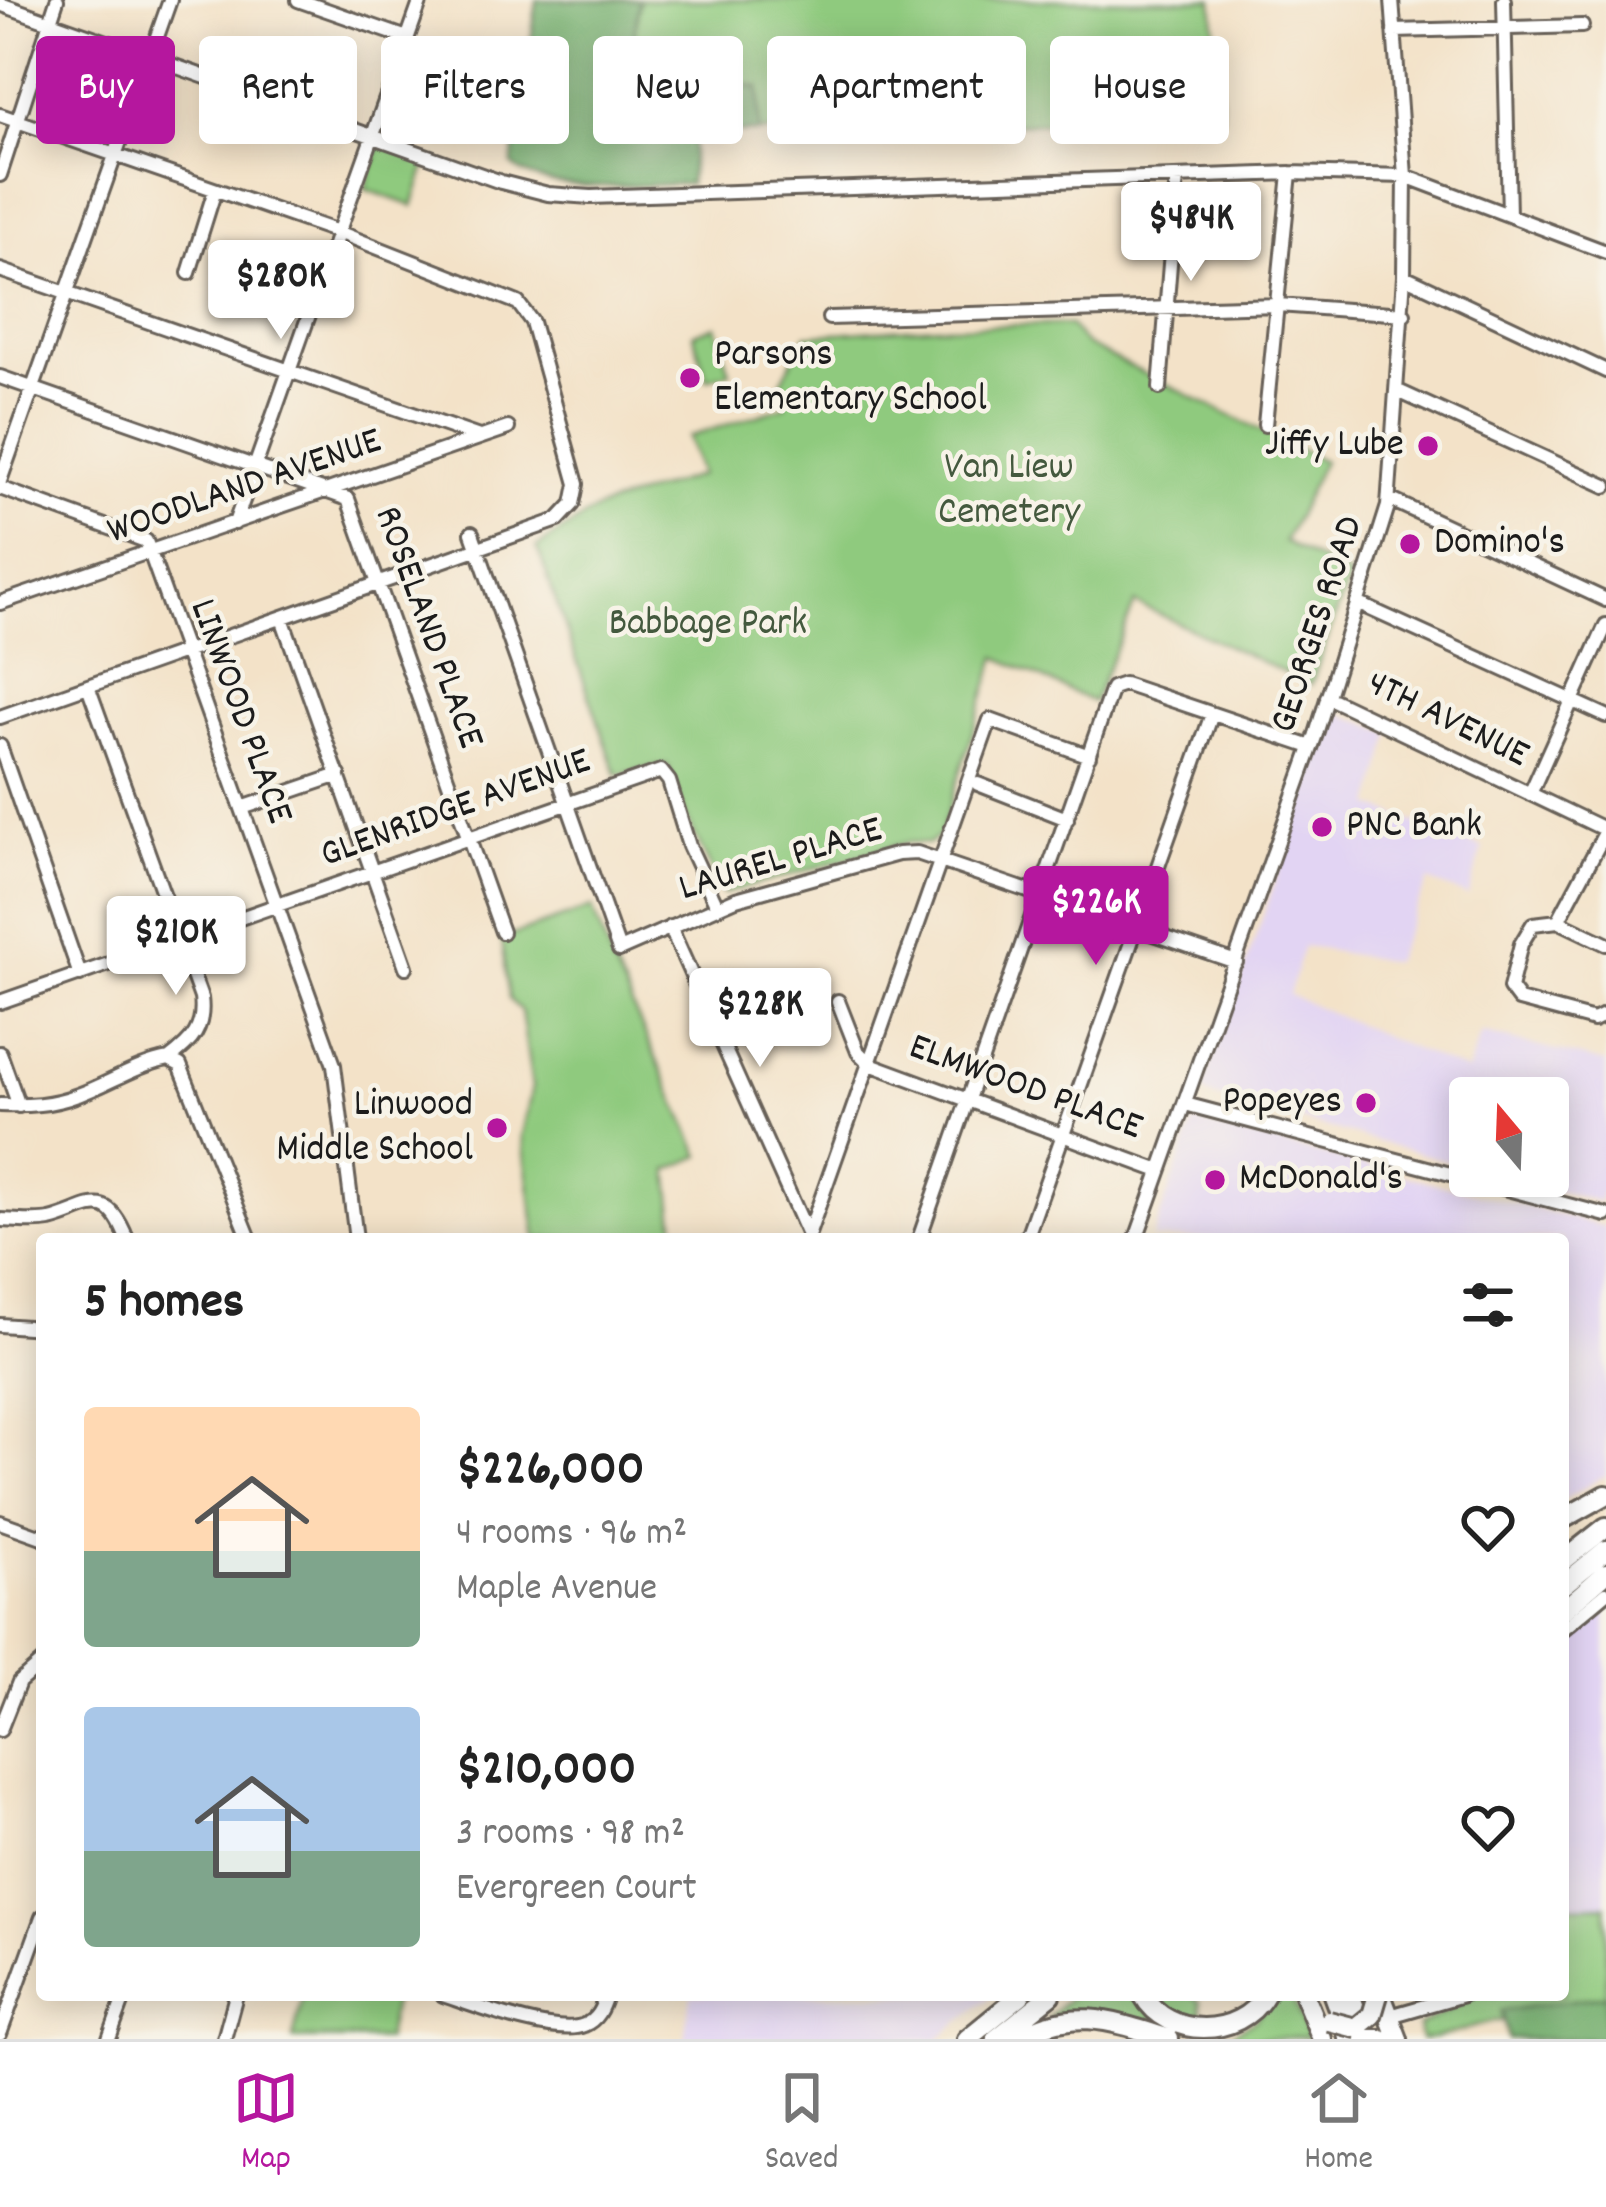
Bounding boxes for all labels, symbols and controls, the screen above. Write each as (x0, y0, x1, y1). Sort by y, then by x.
chip: Buy (36, 36, 175, 144)
chip: Rent (199, 36, 357, 144)
chip: Filters (381, 36, 569, 144)
chip: New (593, 36, 743, 144)
chip: Apartment (767, 36, 1026, 144)
chip: House (1050, 36, 1229, 144)
pin: $484K (1107, 182, 1275, 284)
text: $484K (1148, 193, 1234, 248)
pin: $280K (197, 240, 365, 342)
text: $280K (235, 251, 327, 306)
place label: Parsons Elementary School (714, 329, 987, 429)
marker: Parsons Elementary School (677, 365, 703, 391)
street label: WOODLAND AVENUE (101, 415, 390, 561)
place label: Jiffy Lube (1265, 419, 1404, 474)
marker: Jiffy Lube (1415, 433, 1441, 459)
park label: Van Liew Cemetery (938, 442, 1081, 542)
street label: ROSELAND PLACE (358, 499, 496, 757)
street label: GEORGES ROAD (1258, 509, 1380, 741)
place label: Domino's (1434, 517, 1565, 572)
marker: Domino's (1397, 531, 1423, 557)
street label: LINWOOD PLACE (173, 592, 305, 832)
park label: Babbage Park (609, 598, 807, 653)
street label: 4TH AVENUE (1357, 658, 1538, 784)
street label: GLENRIDGE AVENUE (313, 736, 599, 884)
place label: PNC Bank (1346, 800, 1482, 855)
street label: LAUREL PLACE (673, 804, 890, 918)
marker: PNC Bank (1309, 814, 1335, 840)
pin: $226K (1012, 866, 1180, 968)
text: $226K (1051, 877, 1142, 932)
pin: $210K (92, 896, 260, 998)
text: $210K (134, 907, 218, 962)
pin: $228K (676, 968, 844, 1070)
text: $228K (716, 979, 804, 1034)
street label: ELMWOOD PLACE (901, 1021, 1150, 1157)
place label: Popeyes (1222, 1076, 1342, 1131)
north arrow (1449, 1077, 1569, 1197)
map controls (1449, 1077, 1569, 1197)
place label: Linwood Middle School (276, 1079, 473, 1179)
marker: Popeyes (1353, 1090, 1379, 1116)
marker: Linwood Middle School (484, 1115, 510, 1141)
place label: McDonald's (1239, 1153, 1403, 1208)
marker: McDonald's (1202, 1167, 1228, 1193)
text: 5 homes (84, 1269, 244, 1341)
icon: filters (1455, 1272, 1521, 1338)
text: $226,000 (456, 1436, 645, 1508)
icon: home (180, 1455, 324, 1599)
icon: heart (1455, 1494, 1521, 1560)
text: 4 rooms · 96 m² (456, 1508, 687, 1563)
text: Maple Avenue (456, 1563, 657, 1618)
text: $210,000 (456, 1736, 636, 1808)
icon: home (180, 1755, 324, 1899)
icon: heart (1455, 1794, 1521, 1860)
text: 3 rooms · 98 m² (456, 1808, 685, 1863)
text: Evergreen Court (456, 1863, 697, 1918)
tab: Map (233, 2065, 299, 2184)
tab: Saved (765, 2065, 838, 2184)
tab: Home (1304, 2065, 1373, 2184)

